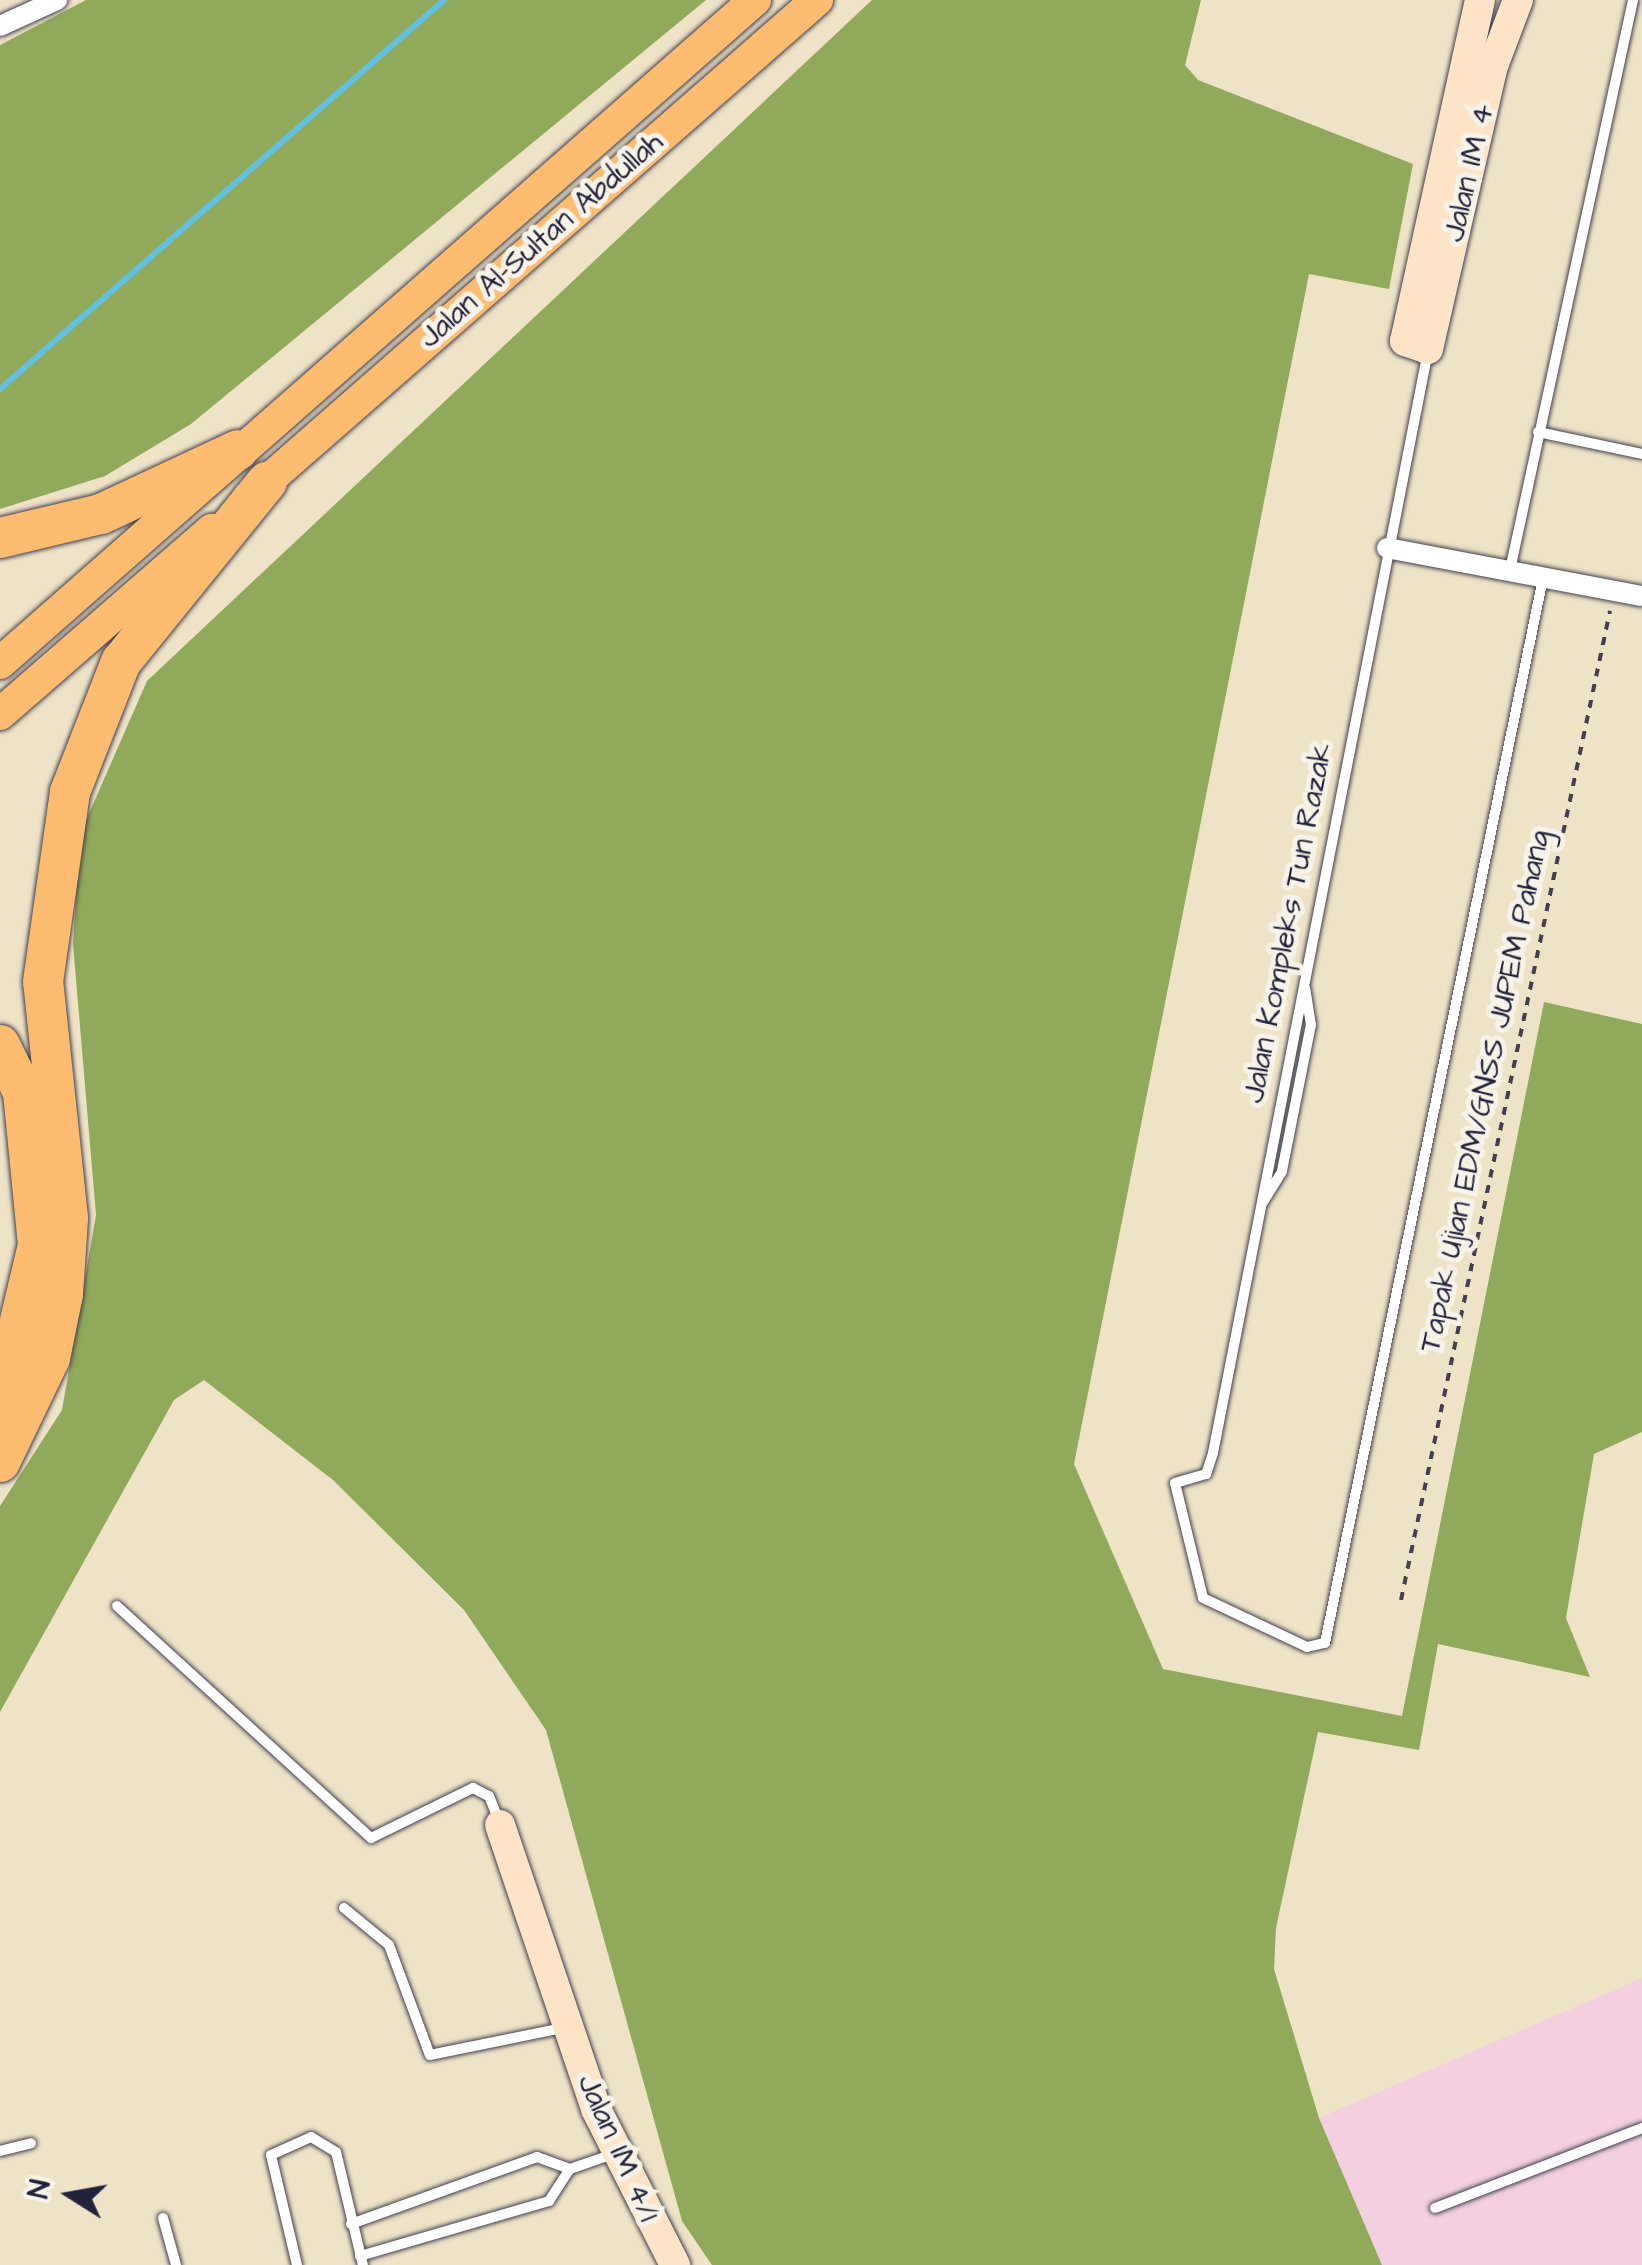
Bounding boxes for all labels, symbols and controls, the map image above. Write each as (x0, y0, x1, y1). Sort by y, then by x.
street label: Jalan IM 4 (1436, 101, 1502, 245)
street label: Jalan Al-Sultan Abdullah (412, 124, 670, 356)
street label: Jalan Kompleks Tun Razak (1235, 740, 1341, 1106)
street label: Tapak Ujian EDM/GNSS JUPEM Pahang (1412, 827, 1558, 1355)
street label: Jalan IM 4/1 (570, 2069, 666, 2227)
north arrow (20, 2145, 120, 2245)
text: N (19, 2177, 61, 2202)

